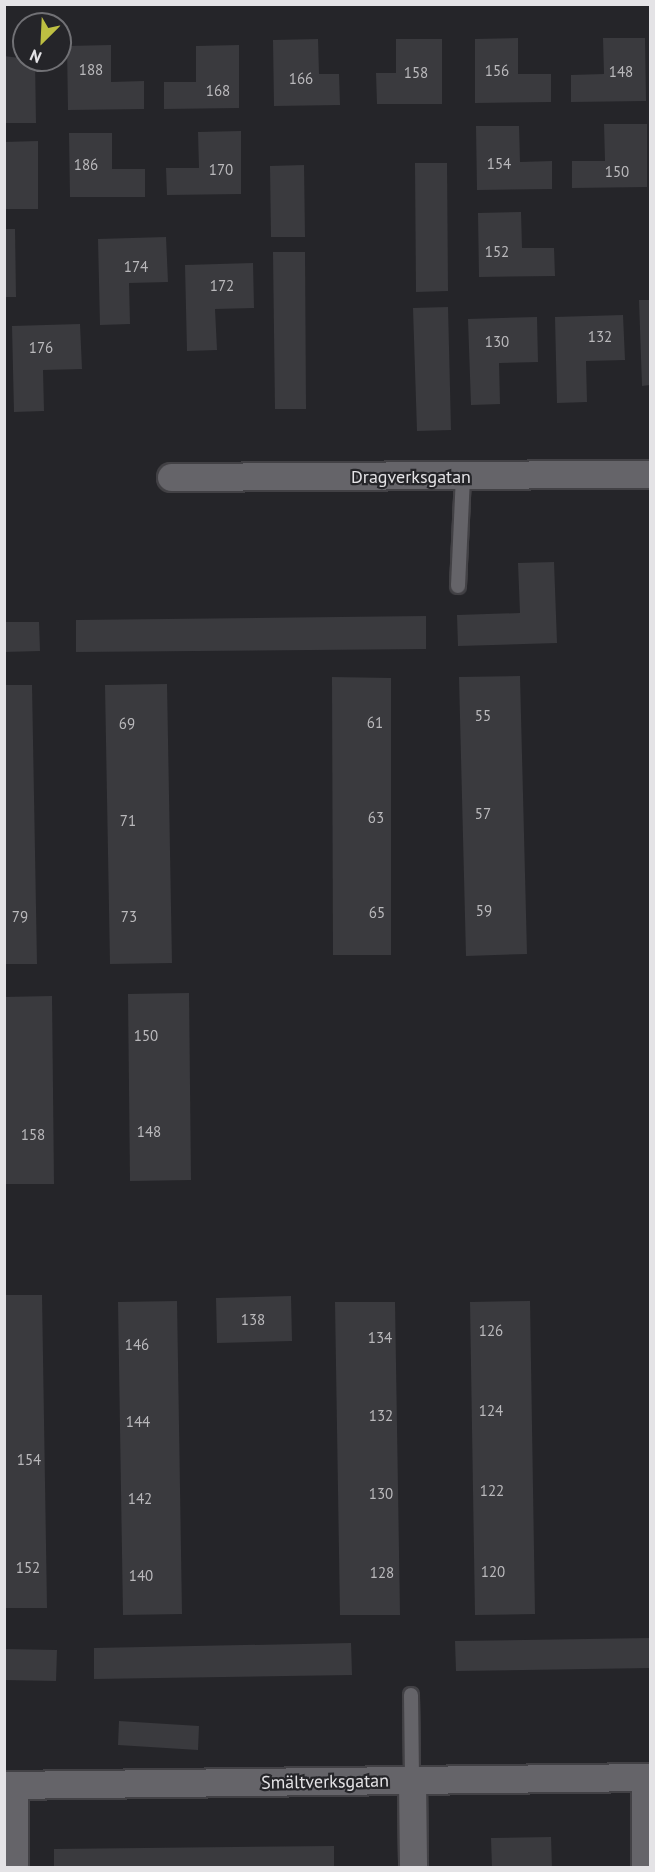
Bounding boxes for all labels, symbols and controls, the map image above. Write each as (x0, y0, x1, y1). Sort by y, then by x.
north arrow (12, 12, 72, 72)
text: N (27, 45, 44, 68)
house number: 188 (79, 61, 103, 79)
house number: 156 (485, 62, 509, 80)
house number: 148 (609, 63, 633, 81)
house number: 158 (404, 64, 428, 82)
house number: 166 (289, 70, 313, 88)
house number: 168 (206, 82, 230, 100)
house number: 154 (487, 155, 511, 173)
house number: 186 (74, 156, 98, 174)
house number: 170 (209, 161, 233, 179)
house number: 150 (605, 163, 629, 181)
house number: 152 (485, 243, 509, 261)
house number: 174 (124, 258, 148, 276)
house number: 172 (210, 277, 234, 295)
house number: 132 (588, 328, 612, 346)
house number: 130 (485, 333, 509, 351)
house number: 176 (29, 339, 53, 357)
street label: Dragverksgatan (351, 466, 471, 488)
house number: 55 (475, 707, 491, 725)
house number: 61 (367, 714, 383, 732)
house number: 69 (119, 715, 135, 733)
house number: 57 (475, 805, 491, 823)
house number: 63 (368, 809, 384, 827)
house number: 71 (120, 812, 136, 830)
house number: 59 (476, 902, 492, 920)
house number: 65 (369, 904, 385, 922)
house number: 79 (12, 908, 28, 926)
house number: 73 (121, 908, 137, 926)
house number: 150 (134, 1027, 158, 1045)
house number: 148 (137, 1123, 161, 1141)
house number: 158 (21, 1126, 45, 1144)
house number: 138 (241, 1311, 265, 1329)
house number: 126 (479, 1322, 503, 1340)
house number: 134 (368, 1329, 392, 1347)
house number: 146 (125, 1336, 149, 1354)
house number: 124 (479, 1402, 503, 1420)
house number: 132 (369, 1407, 393, 1425)
house number: 144 (126, 1413, 150, 1431)
house number: 154 (17, 1451, 41, 1469)
house number: 122 (480, 1482, 504, 1500)
house number: 130 (369, 1485, 393, 1503)
house number: 142 (128, 1490, 152, 1508)
house number: 152 (16, 1559, 40, 1577)
house number: 120 (481, 1563, 505, 1581)
house number: 128 (370, 1564, 394, 1582)
house number: 140 (129, 1567, 153, 1585)
street label: Smältverksgatan (261, 1770, 389, 1794)

